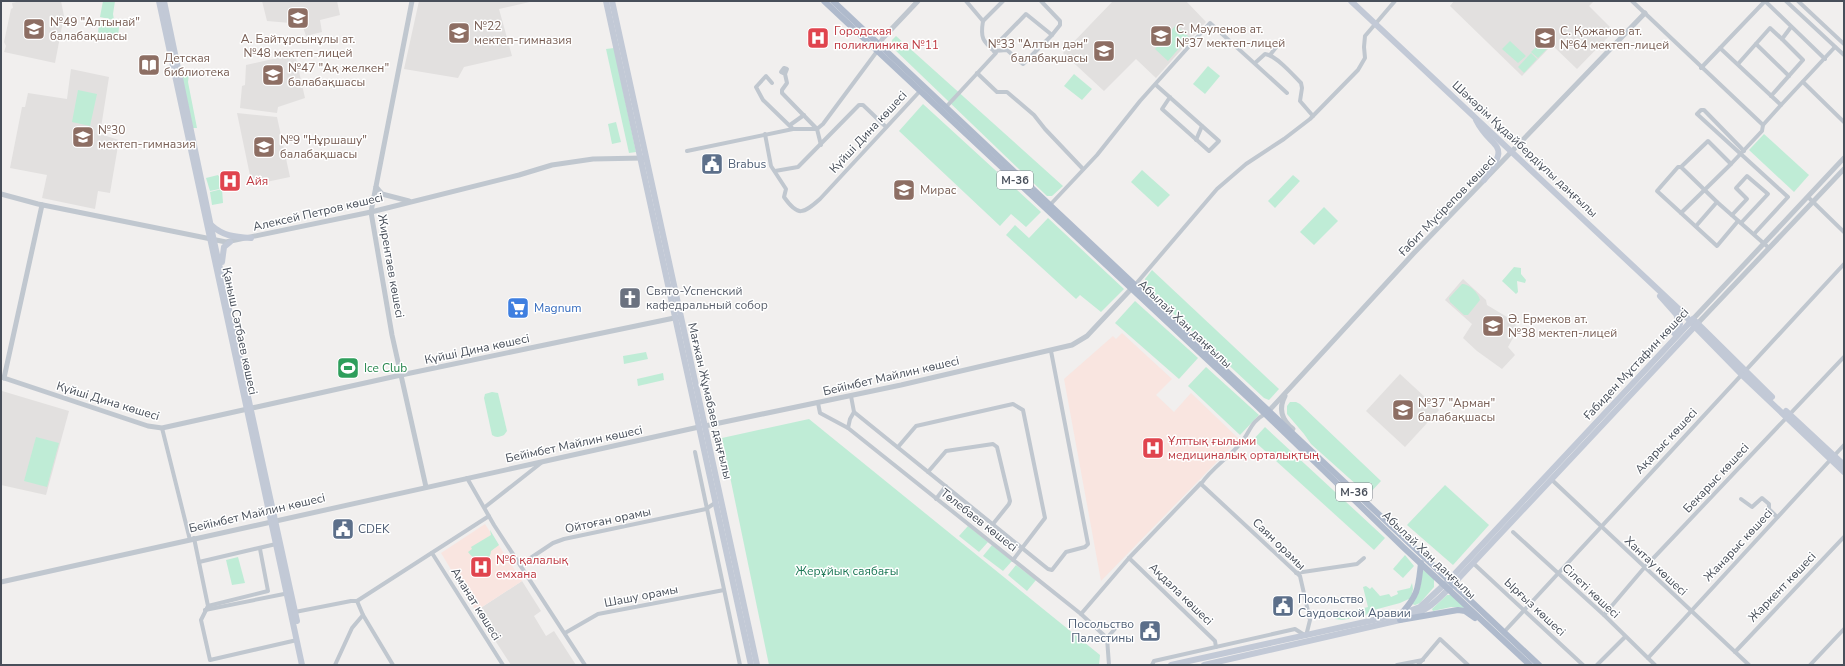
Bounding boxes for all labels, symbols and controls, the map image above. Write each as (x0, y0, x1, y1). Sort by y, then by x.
school or university icon: А. Байтұрсынұлы ат. №48 мектеп-лицей (285, 5, 311, 31)
place label: №49 "Алтынай" балабақшасы (50, 14, 140, 44)
school or university icon: №49 "Алтынай" балабақшасы (21, 16, 47, 42)
place label: №22 мектеп-гимназия (474, 18, 572, 48)
school or university icon: №22 мектеп-гимназия (446, 20, 472, 46)
place label: С. Мәуленов ат. №37 мектеп-лицей (1176, 21, 1285, 51)
place label: Городская поликлиника №11 (834, 23, 939, 53)
school or university icon: С. Мәуленов ат. №37 мектеп-лицей (1148, 23, 1174, 49)
place label: С. Қожанов ат. №64 мектеп-лицей (1560, 23, 1669, 53)
hospital icon: Городская поликлиника №11 (805, 25, 831, 51)
school or university icon: С. Қожанов ат. №64 мектеп-лицей (1532, 25, 1558, 51)
place label: А. Байтұрсынұлы ат. №48 мектеп-лицей (241, 31, 355, 61)
place label: №33 "Алтын дән" балабақшасы (988, 36, 1088, 66)
school or university icon: №33 "Алтын дән" балабақшасы (1091, 38, 1117, 64)
place label: Детская библиотека (164, 50, 230, 80)
library icon: Детская библиотека (136, 52, 162, 78)
place label: №47 "Ақ желкен" балабақшасы (288, 60, 389, 90)
school or university icon: №47 "Ақ желкен" балабақшасы (260, 62, 286, 88)
street label: Шәкәрім Құдайбердіұлы даңғылы (1449, 77, 1601, 221)
street label: Күйші Дина көшесі (826, 87, 910, 177)
place label: №30 мектеп-гимназия (98, 122, 196, 152)
school or university icon: №30 мектеп-гимназия (70, 124, 96, 150)
place label: №9 "Нұршашу" балабақшасы (280, 132, 367, 162)
school or university icon: №9 "Нұршашу" балабақшасы (251, 134, 277, 160)
public building icon: Brabus (699, 151, 725, 177)
street label: Ғабит Мүсірепов көшесі (1395, 152, 1499, 260)
place label: Brabus (728, 156, 766, 172)
hospital icon: Айя (217, 168, 243, 194)
road number: M-36 (997, 171, 1033, 189)
place label: Айя (246, 173, 268, 189)
school or university icon: Мирас (891, 177, 917, 203)
place label: Мирас (920, 182, 957, 198)
street label: Алексей Петров көшесі (251, 189, 385, 235)
street label: Жирентаев көшесі (374, 213, 408, 319)
street label: Қаныш Сәтбаев көшесі (219, 266, 261, 396)
street label: Абылай Хан даңғылы (1135, 276, 1235, 372)
place label: Свято-Успенский кафедральный собор (646, 283, 768, 313)
church icon: Свято-Успенский кафедральный собор (617, 285, 643, 311)
supermarket icon: Magnum (505, 295, 531, 321)
place label: Magnum (534, 300, 581, 316)
street label: Ғабиден Мұстафин көшесі (1580, 304, 1692, 423)
place label: Ә. Ермеков ат. №38 мектеп-лицей (1508, 311, 1617, 341)
school or university icon: Ә. Ермеков ат. №38 мектеп-лицей (1480, 313, 1506, 339)
street label: Мағжан Жұмабаев даңғылы (684, 321, 736, 481)
street label: Күйші Дина көшесі (423, 330, 531, 368)
street label: Бейімбет Майлин көшесі (821, 352, 961, 399)
sports icon: Ice Club (335, 355, 361, 381)
place label: Ice Club (364, 360, 407, 376)
street label: Күйші Дина көшесі (55, 378, 162, 424)
place label: №37 "Арман" балабақшасы (1418, 395, 1495, 425)
school or university icon: №37 "Арман" балабақшасы (1390, 397, 1416, 423)
street label: Ақарыс көшесі (1631, 405, 1701, 477)
street label: Бейімбет Майлин көшесі (504, 422, 644, 466)
place label: Ұлттық ғылыми медициналық орталықтың (1167, 433, 1320, 463)
hospital icon: Ұлттық ғылыми медициналық орталықтың (1140, 435, 1166, 461)
street label: Бекарыс көшесі (1680, 440, 1752, 516)
road number: M-36 (1336, 483, 1372, 501)
street label: Төлебаев көшесі (937, 485, 1021, 555)
street label: Бейімбет Майлин көшесі (187, 489, 327, 536)
street label: Ойтоған орамы (564, 503, 652, 537)
street label: Жанарыс көшесі (1700, 505, 1776, 585)
street label: Абылай Хан даңғылы (1379, 507, 1479, 603)
street label: Саян орамы (1249, 515, 1309, 573)
public building icon: CDEK (330, 516, 356, 542)
place label: CDEK (358, 521, 390, 537)
street label: Хантау көшесі (1621, 533, 1691, 599)
street label: Жаркент көшесі (1745, 549, 1820, 625)
place label: №6 қалалық емхана (496, 552, 568, 582)
hospital icon: №6 қалалық емхана (468, 554, 494, 580)
street label: Ақдала көшесі (1145, 559, 1217, 629)
street label: Сілеті көшесі (1559, 560, 1623, 622)
park label: Жерұйық саябағы (795, 563, 899, 579)
street label: Аманат көшесі (447, 565, 505, 643)
street label: Ырғыз көшесі (1501, 574, 1569, 640)
street label: Шашу орамы (603, 581, 679, 611)
place label: Посольство Саудовской Аравии (1298, 591, 1411, 621)
public building icon: Посольство Саудовской Аравии (1270, 593, 1296, 619)
place label: Посольство Палестины (1068, 616, 1134, 646)
public building icon: Посольство Палестины (1137, 618, 1163, 644)

